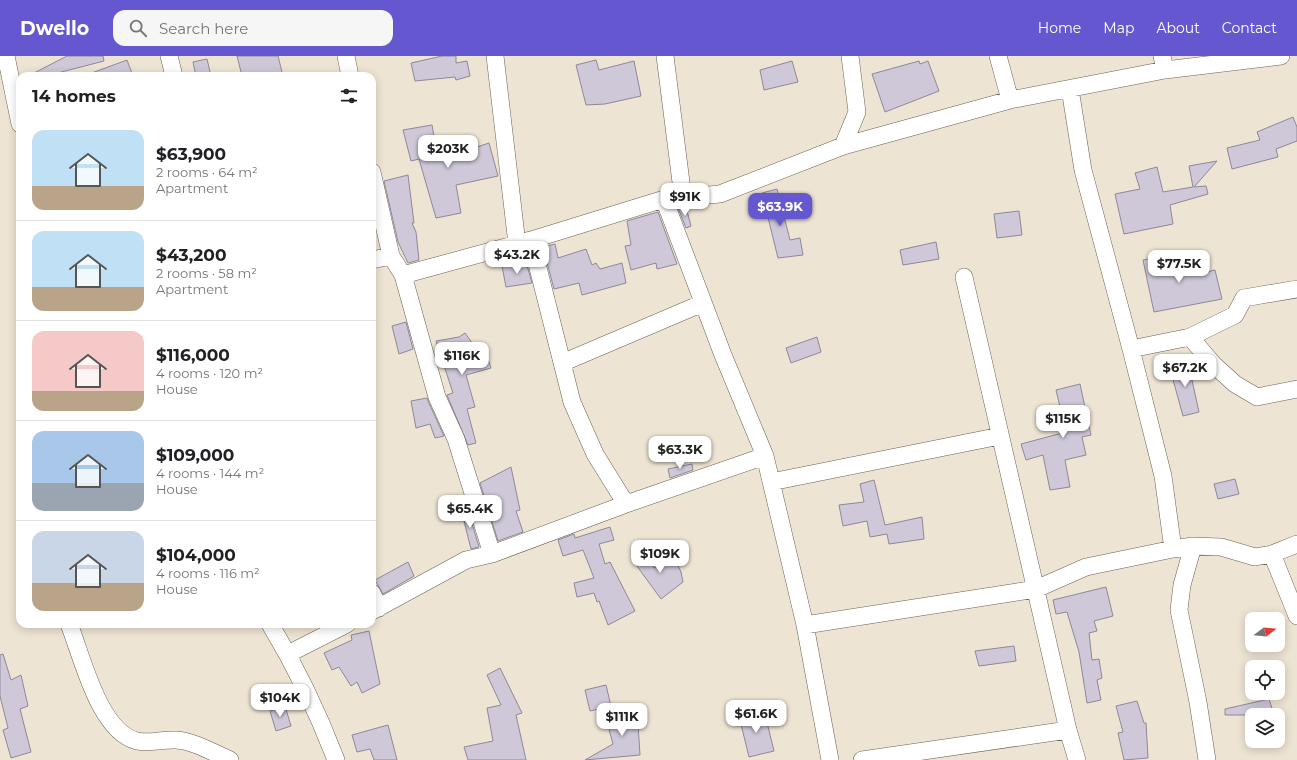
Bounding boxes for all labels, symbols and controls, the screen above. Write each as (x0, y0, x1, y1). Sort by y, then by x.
search box (113, 10, 393, 46)
text: Dwello (20, 17, 89, 40)
icon: search (127, 17, 149, 39)
text: Search here (159, 19, 248, 38)
text: Home (1038, 19, 1081, 37)
text: Map (1103, 19, 1134, 37)
text: About (1156, 19, 1200, 37)
text: Contact (1222, 19, 1277, 37)
icon: filters (338, 85, 360, 107)
text: 14 homes (32, 86, 116, 106)
pin: $203K (420, 135, 476, 169)
text: $203K (427, 140, 469, 156)
text: $63,900 (156, 144, 226, 164)
icon: home (64, 146, 112, 194)
text: 2 rooms · 64 m² (156, 164, 258, 180)
text: Apartment (156, 180, 228, 196)
pin: $91K (661, 183, 709, 217)
text: $91K (669, 188, 701, 204)
pin: $63.9K (747, 193, 813, 227)
text: $63.9K (757, 198, 803, 214)
pin: $43.2K (484, 241, 550, 275)
text: $43,200 (156, 245, 226, 265)
text: $43.2K (494, 246, 540, 262)
icon: home (64, 247, 112, 295)
pin: $77.5K (1146, 250, 1212, 284)
text: $77.5K (1157, 255, 1201, 271)
text: 2 rooms · 58 m² (156, 265, 257, 281)
text: Apartment (156, 281, 228, 297)
pin: $116K (434, 342, 490, 376)
text: $116,000 (156, 345, 230, 365)
icon: home (64, 347, 112, 395)
text: $116K (444, 347, 480, 363)
pin: $67.2K (1152, 354, 1218, 388)
text: $67.2K (1163, 359, 1207, 375)
text: 4 rooms · 120 m² (156, 365, 263, 381)
text: House (156, 381, 198, 397)
pin: $115K (1035, 405, 1091, 439)
text: $115K (1045, 410, 1081, 426)
pin: $63.3K (647, 436, 713, 470)
text: $63.3K (657, 441, 703, 457)
text: $109,000 (156, 445, 234, 465)
icon: home (64, 447, 112, 495)
text: 4 rooms · 144 m² (156, 465, 264, 481)
text: House (156, 481, 198, 497)
pin: $65.4K (437, 495, 503, 529)
text: $65.4K (447, 500, 493, 516)
pin: $109K (632, 540, 688, 574)
text: $104,000 (156, 545, 236, 565)
text: $109K (640, 545, 680, 561)
icon: home (64, 547, 112, 595)
text: 4 rooms · 116 m² (156, 565, 260, 581)
text: House (156, 581, 198, 597)
north arrow (1245, 612, 1285, 652)
map controls (1245, 612, 1285, 748)
button: locate (1245, 660, 1285, 700)
pin: $104K (252, 684, 308, 718)
text: $104K (260, 689, 300, 705)
pin: $61.6K (723, 700, 789, 734)
pin: $111K (594, 703, 650, 737)
text: $61.6K (735, 705, 777, 721)
text: $111K (605, 708, 639, 724)
button: layers (1245, 708, 1285, 748)

